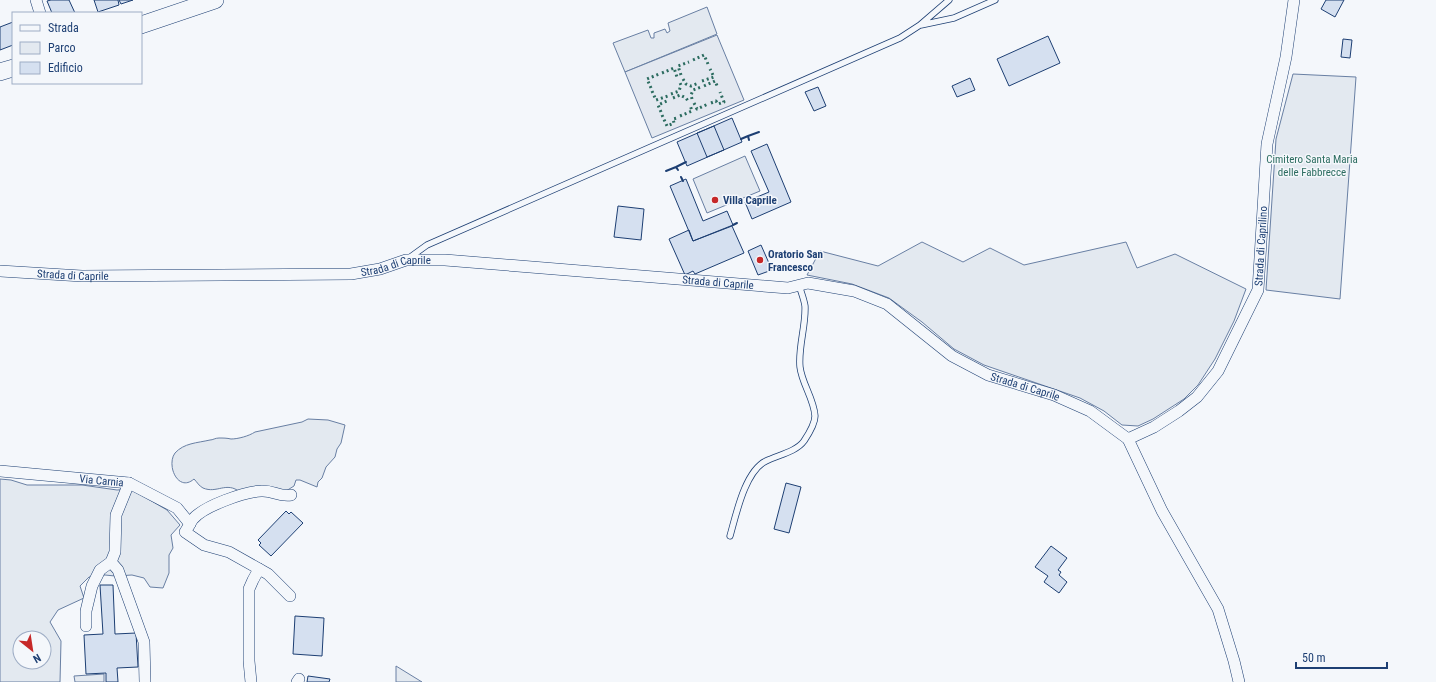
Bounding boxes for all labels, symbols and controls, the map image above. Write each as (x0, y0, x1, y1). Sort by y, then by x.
legend (12, 12, 142, 84)
text: Strada (48, 21, 79, 35)
text: Parco (48, 41, 75, 55)
text: Edificio (48, 61, 83, 75)
park label: Cimitero Santa Maria delle Fabbrecce (1266, 153, 1358, 179)
place label: Villa Caprile (723, 194, 777, 207)
marker: Villa Caprile (710, 195, 720, 205)
street label: Strada di Caprilino (1252, 205, 1270, 286)
place label: Oratorio San Francesco (768, 248, 823, 274)
street label: Strada di Caprile (360, 254, 431, 279)
marker: Oratorio San Francesco (755, 255, 765, 265)
street label: Strada di Caprile (37, 267, 109, 283)
street label: Strada di Caprile (682, 273, 754, 292)
street label: Strada di Caprile (989, 370, 1062, 403)
street label: Via Carnia (79, 472, 124, 489)
north arrow (12, 630, 52, 670)
scale bar (1296, 644, 1387, 670)
text: N (30, 651, 43, 666)
text: 50 m (1302, 651, 1326, 665)

